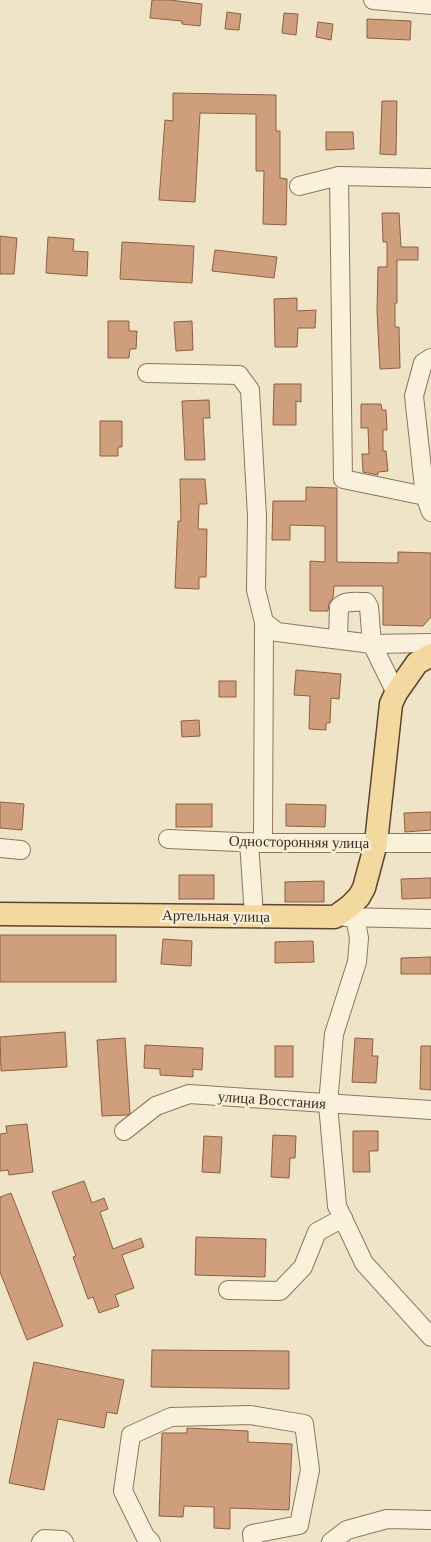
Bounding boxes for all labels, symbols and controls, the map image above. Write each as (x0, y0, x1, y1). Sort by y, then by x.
street label: Односторонняя улица (229, 833, 370, 851)
street label: Артельная улица (162, 907, 270, 925)
street label: улица Восстания (217, 1088, 327, 1112)

